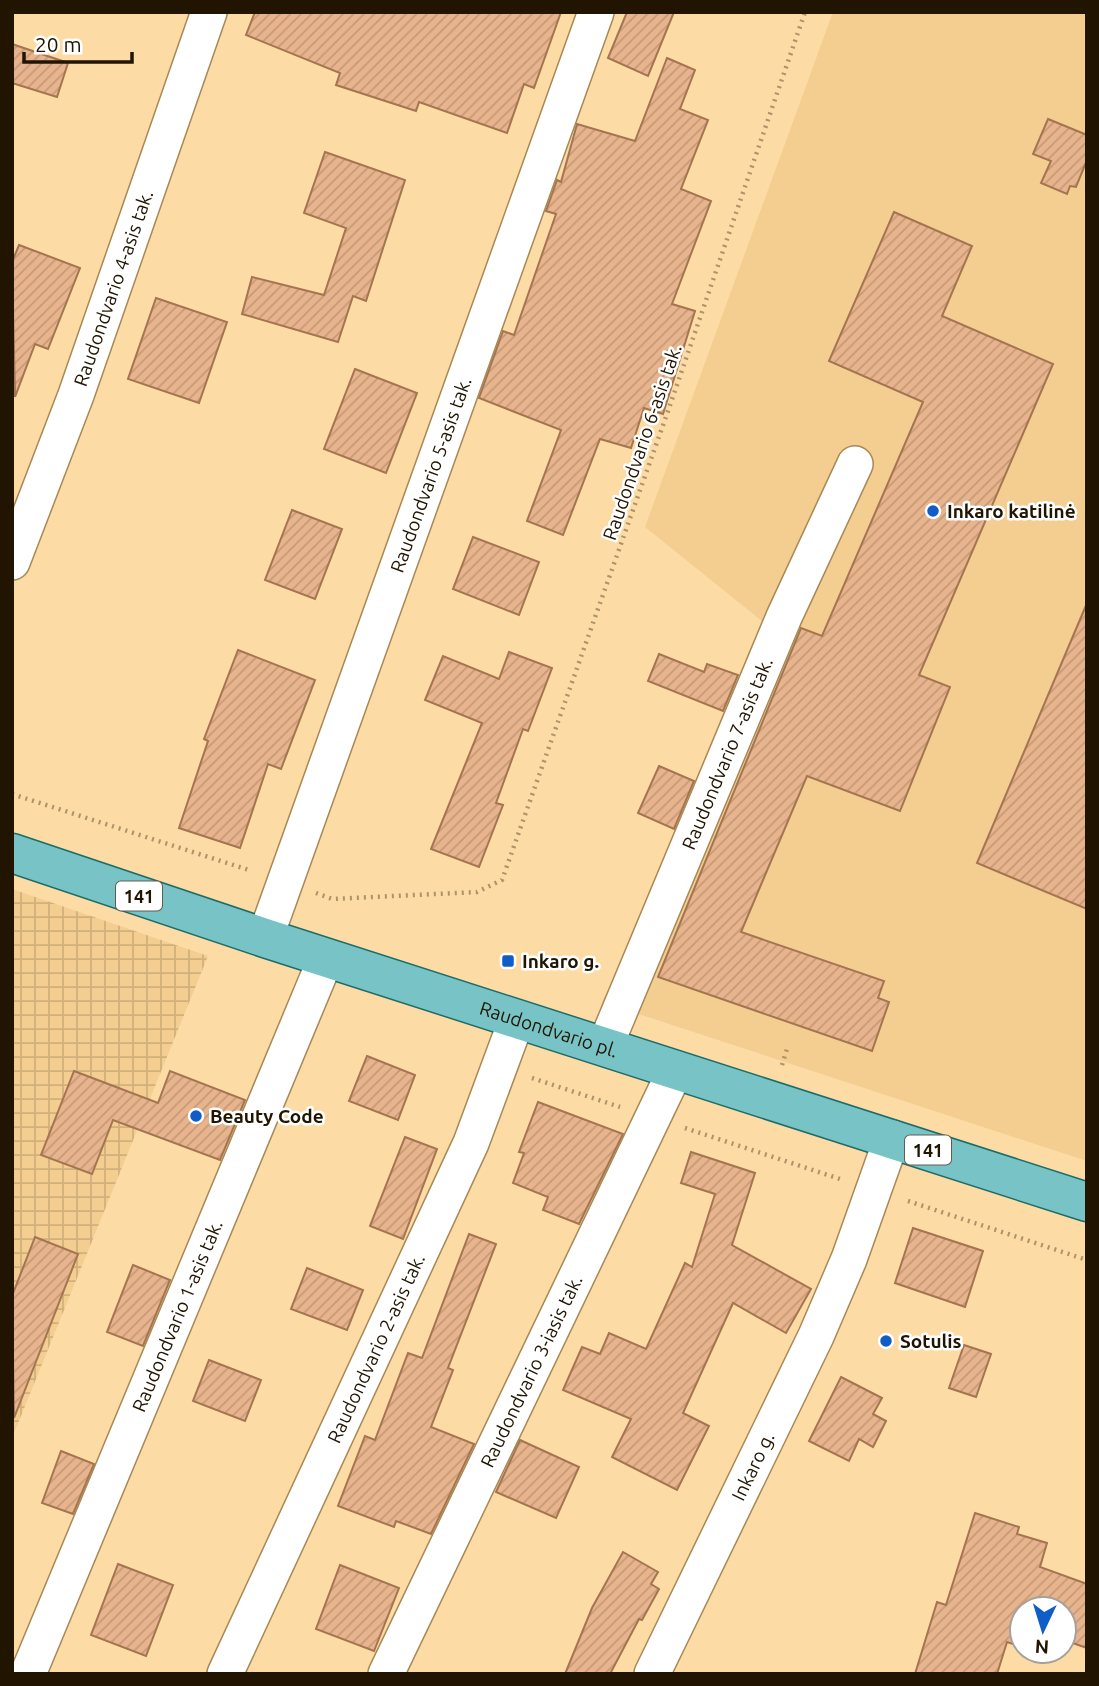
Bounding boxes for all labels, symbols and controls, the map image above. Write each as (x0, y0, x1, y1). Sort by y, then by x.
scale bar (24, 21, 133, 65)
text: 20 m (35, 32, 82, 56)
street label: Raudondvario 4-asis tak. (69, 187, 157, 389)
street label: Raudondvario 6-asis tak. (598, 341, 686, 543)
street label: Raudondvario 5-asis tak. (386, 374, 476, 575)
place label: Inkaro katilinė (947, 500, 1076, 522)
marker: Inkaro katilinė (925, 503, 941, 519)
street label: Raudondvario 7-asis tak. (677, 654, 777, 853)
road number: 141 (116, 882, 162, 911)
place label: Inkaro g. (522, 950, 599, 972)
marker: Inkaro g. (500, 953, 516, 969)
street label: Raudondvario pl. (477, 997, 621, 1062)
place label: Beauty Code (210, 1105, 324, 1127)
marker: Beauty Code (188, 1108, 204, 1124)
road number: 141 (905, 1135, 951, 1164)
street label: Raudondvario 1-asis tak. (127, 1216, 227, 1415)
street label: Raudondvario 2-asis tak. (323, 1250, 429, 1446)
street label: Raudondvario 3-iasis tak. (476, 1271, 587, 1471)
place label: Sotulis (900, 1330, 962, 1352)
marker: Sotulis (878, 1333, 894, 1349)
street label: Inkaro g. (727, 1428, 779, 1504)
north arrow (1008, 1595, 1078, 1665)
text: N (1034, 1635, 1050, 1658)

